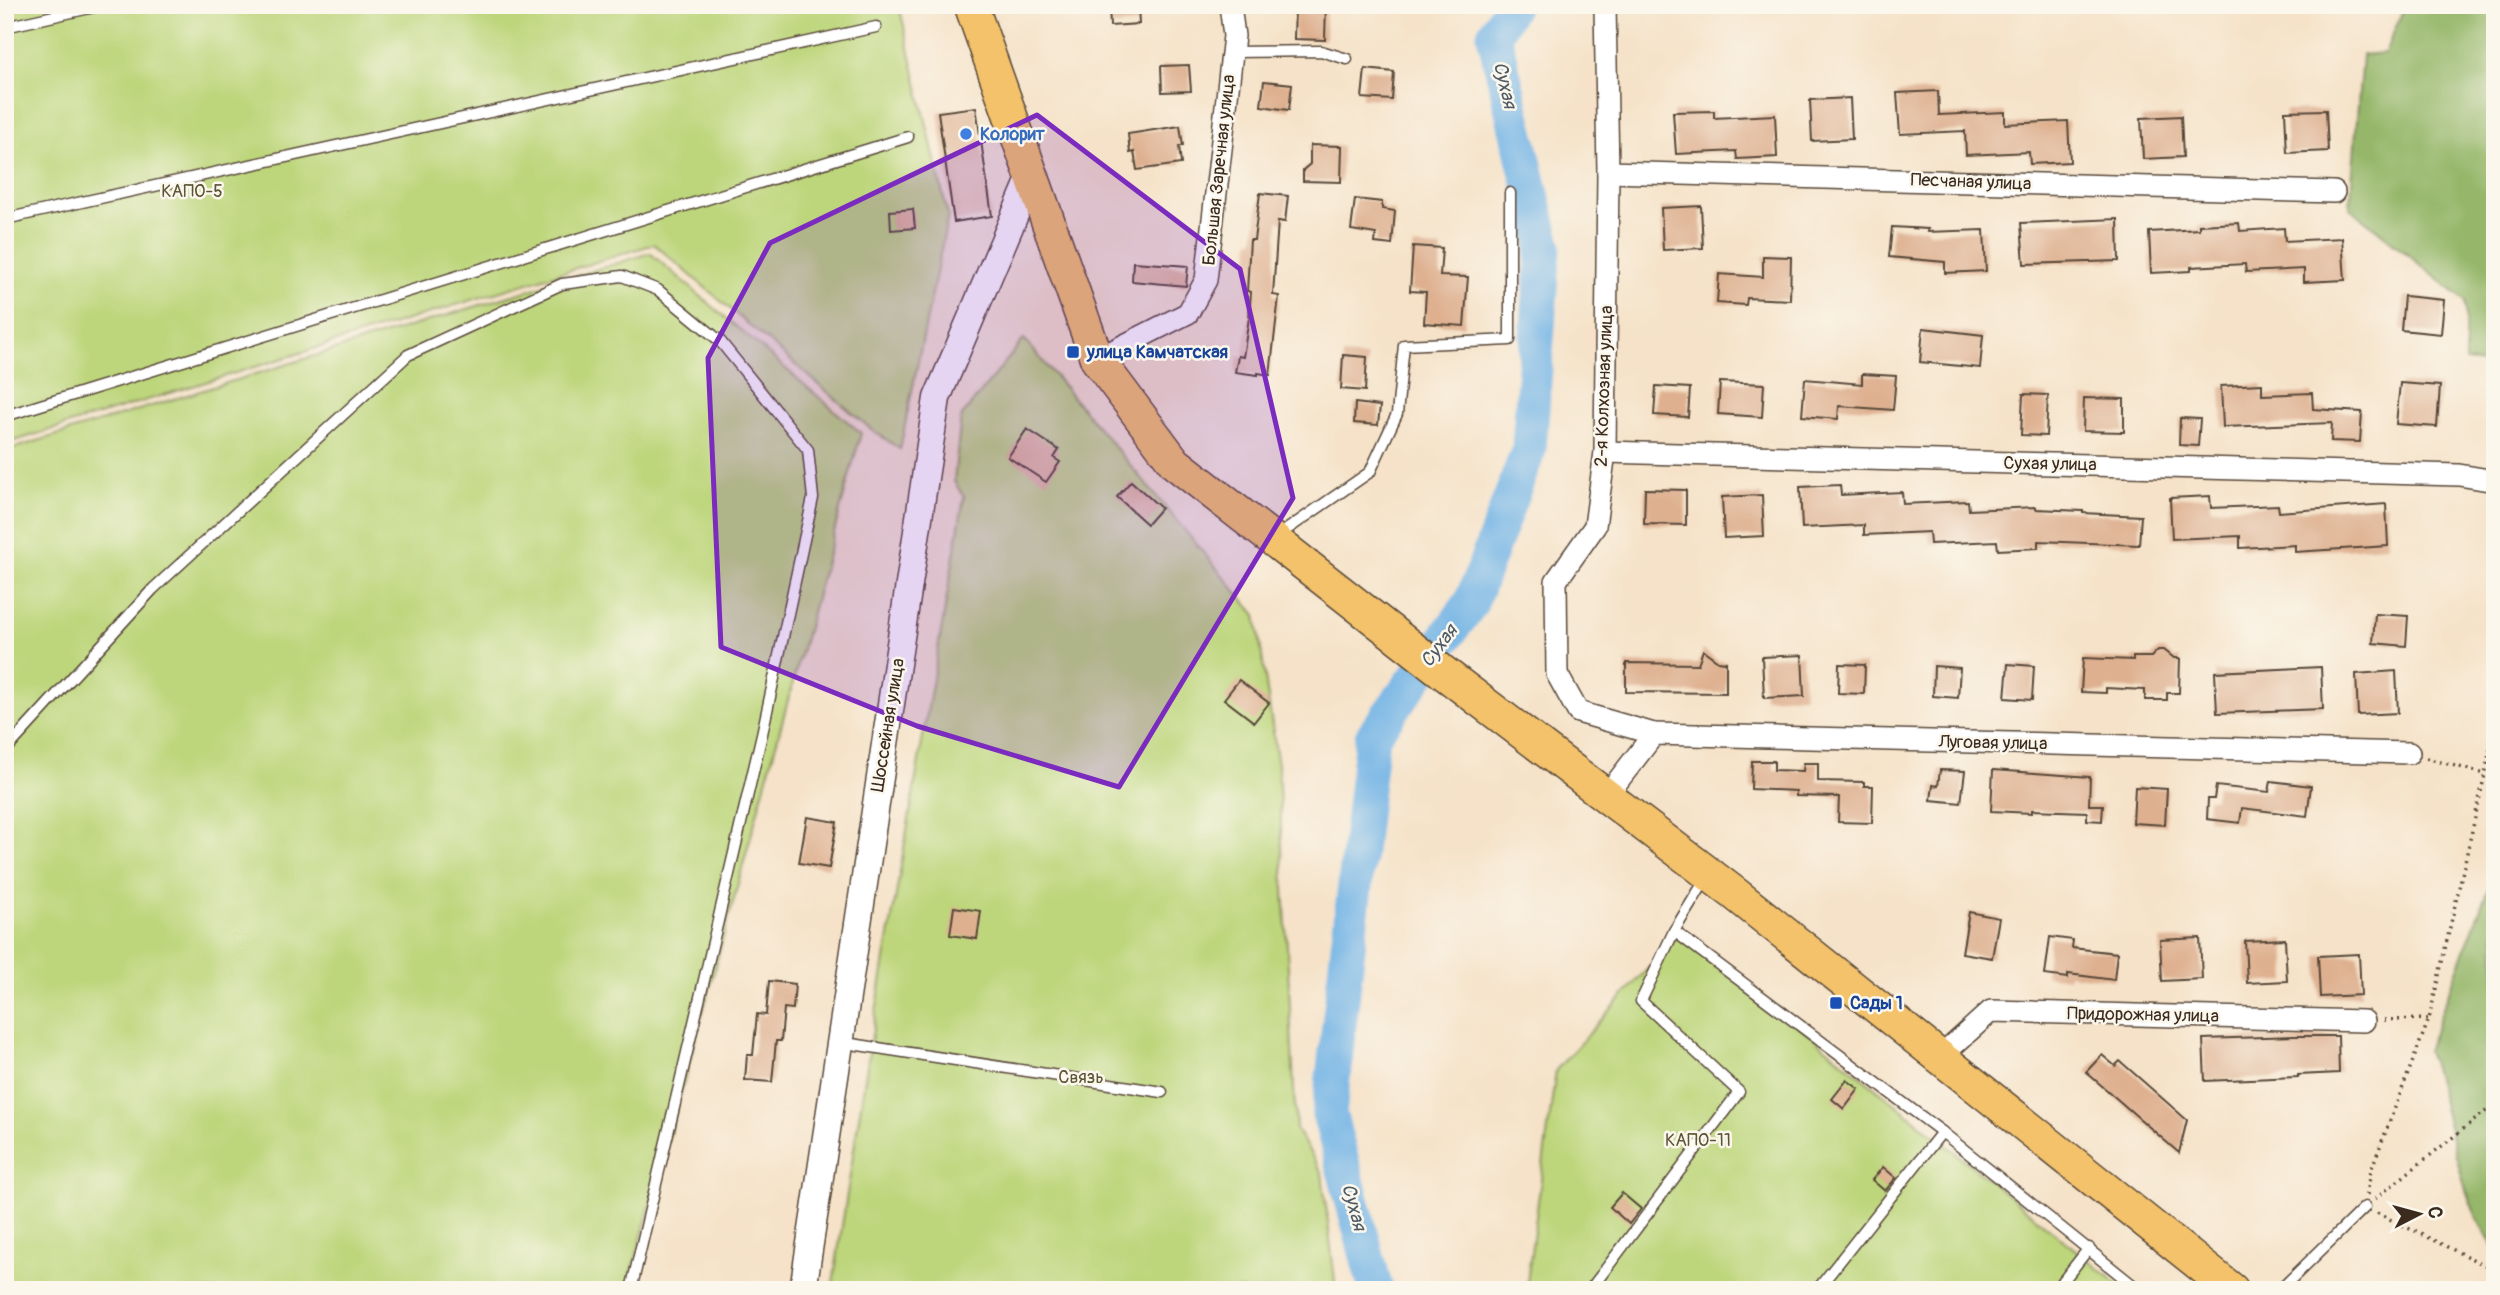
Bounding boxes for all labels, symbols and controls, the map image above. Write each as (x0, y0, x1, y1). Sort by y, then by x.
water label: Сухая (1488, 59, 1522, 113)
street label: Большая Заречная улица (1198, 73, 1240, 267)
place label: Колорит (980, 123, 1046, 146)
marker: Колорит (958, 126, 974, 142)
street label: Песчаная улица (1910, 168, 2032, 196)
park label: КАПО-5 (161, 180, 223, 203)
street label: 2-я Колхозная улица (1590, 305, 1618, 467)
place label: улица Камчатская (1086, 341, 1228, 364)
marker: улица Камчатская (1065, 344, 1081, 360)
street label: Сухая улица (2003, 452, 2097, 476)
water label: Сухая (1415, 618, 1464, 672)
street label: Шоссейная улица (866, 657, 910, 793)
street label: Луговая улица (1937, 731, 2048, 755)
place label: Сады 1 (1850, 992, 1903, 1015)
marker: Сады 1 (1828, 995, 1844, 1011)
street label: Придорожная улица (2067, 1002, 2219, 1028)
park label: Связь (1058, 1066, 1104, 1089)
park label: КАПО-11 (1665, 1129, 1731, 1152)
north arrow (2384, 1180, 2454, 1250)
water label: Сухая (1336, 1181, 1372, 1235)
text: С (2422, 1205, 2447, 1220)

